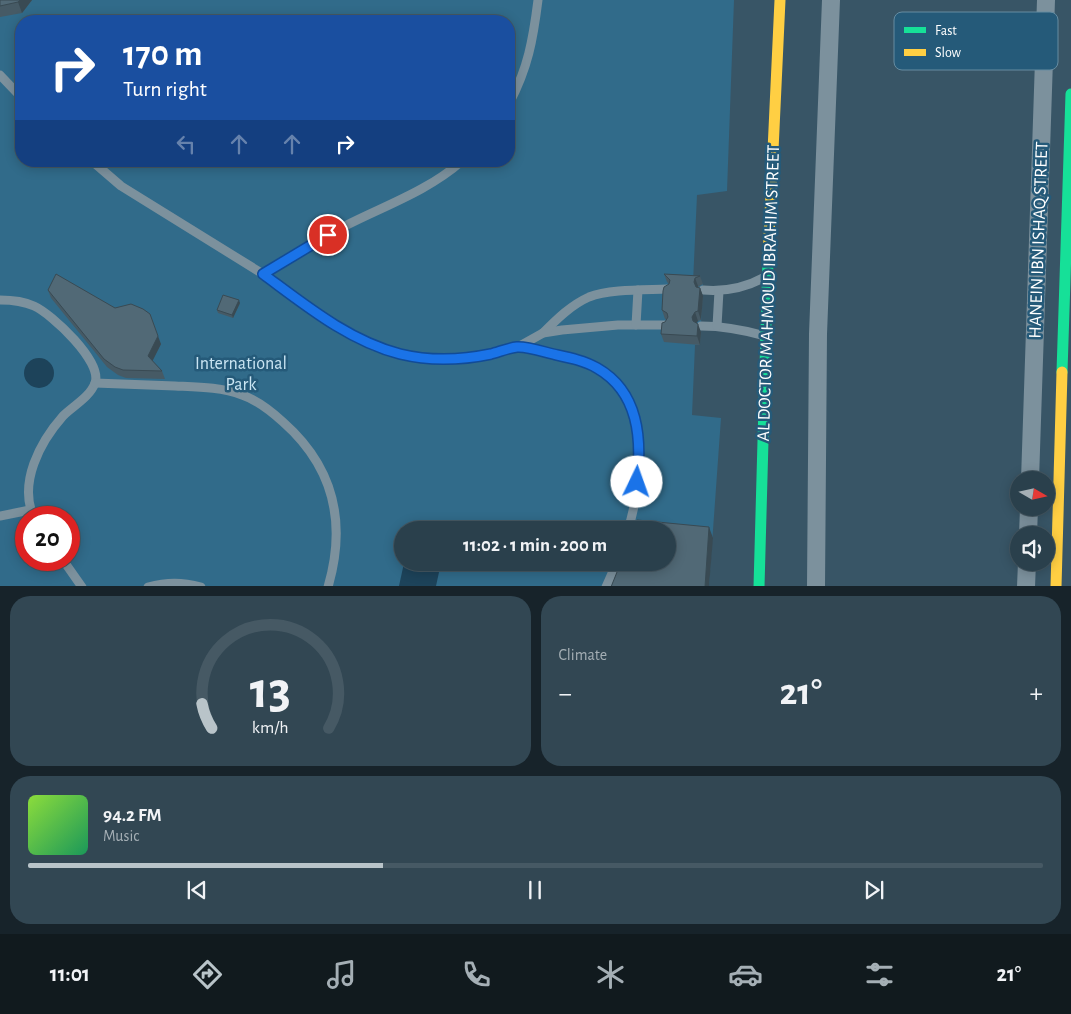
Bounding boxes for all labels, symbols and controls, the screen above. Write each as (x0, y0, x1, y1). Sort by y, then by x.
legend (894, 12, 1058, 70)
text: Fast (935, 24, 957, 38)
icon: right (40, 35, 105, 100)
text: 170 m (123, 37, 203, 72)
text: Slow (935, 46, 962, 60)
text: Turn right (123, 78, 207, 100)
icon: left (172, 130, 200, 158)
icon: ahead (225, 130, 253, 158)
icon: ahead (278, 130, 306, 158)
icon: right (331, 130, 359, 158)
street label: HANEIN IBN ISHAQ STREET (1027, 141, 1051, 339)
street label: AL DOCTOR MAHMOUD IBRAHIM STREET (755, 144, 783, 442)
pin (307, 214, 349, 256)
icon: arrive (314, 221, 342, 249)
park label: International Park (195, 355, 287, 394)
position arrow (610, 455, 662, 507)
north arrow (1010, 471, 1055, 516)
map controls (1010, 471, 1055, 571)
speed limit sign: 20 (15, 506, 80, 571)
button: sound (1010, 526, 1055, 571)
text: 11:02 · 1 min · 200 m (463, 536, 607, 555)
text: Climate (559, 647, 607, 663)
text: 13 (250, 665, 291, 717)
text: 21° (779, 674, 822, 712)
text: − (559, 680, 572, 708)
text: + (1030, 680, 1043, 708)
text: km/h (252, 719, 289, 737)
text: 94.2 FM (103, 806, 162, 825)
text: Music (103, 828, 139, 844)
icon: previous (183, 876, 211, 904)
icon: pause (521, 876, 549, 904)
icon: next (860, 876, 888, 904)
icon: directions (190, 957, 225, 992)
icon: music (324, 957, 359, 992)
icon: phone (459, 957, 494, 992)
icon: climate (593, 957, 628, 992)
icon: car (728, 957, 763, 992)
icon: filters (862, 957, 897, 992)
text: 11:01 (50, 963, 90, 985)
text: 21° (997, 963, 1021, 985)

